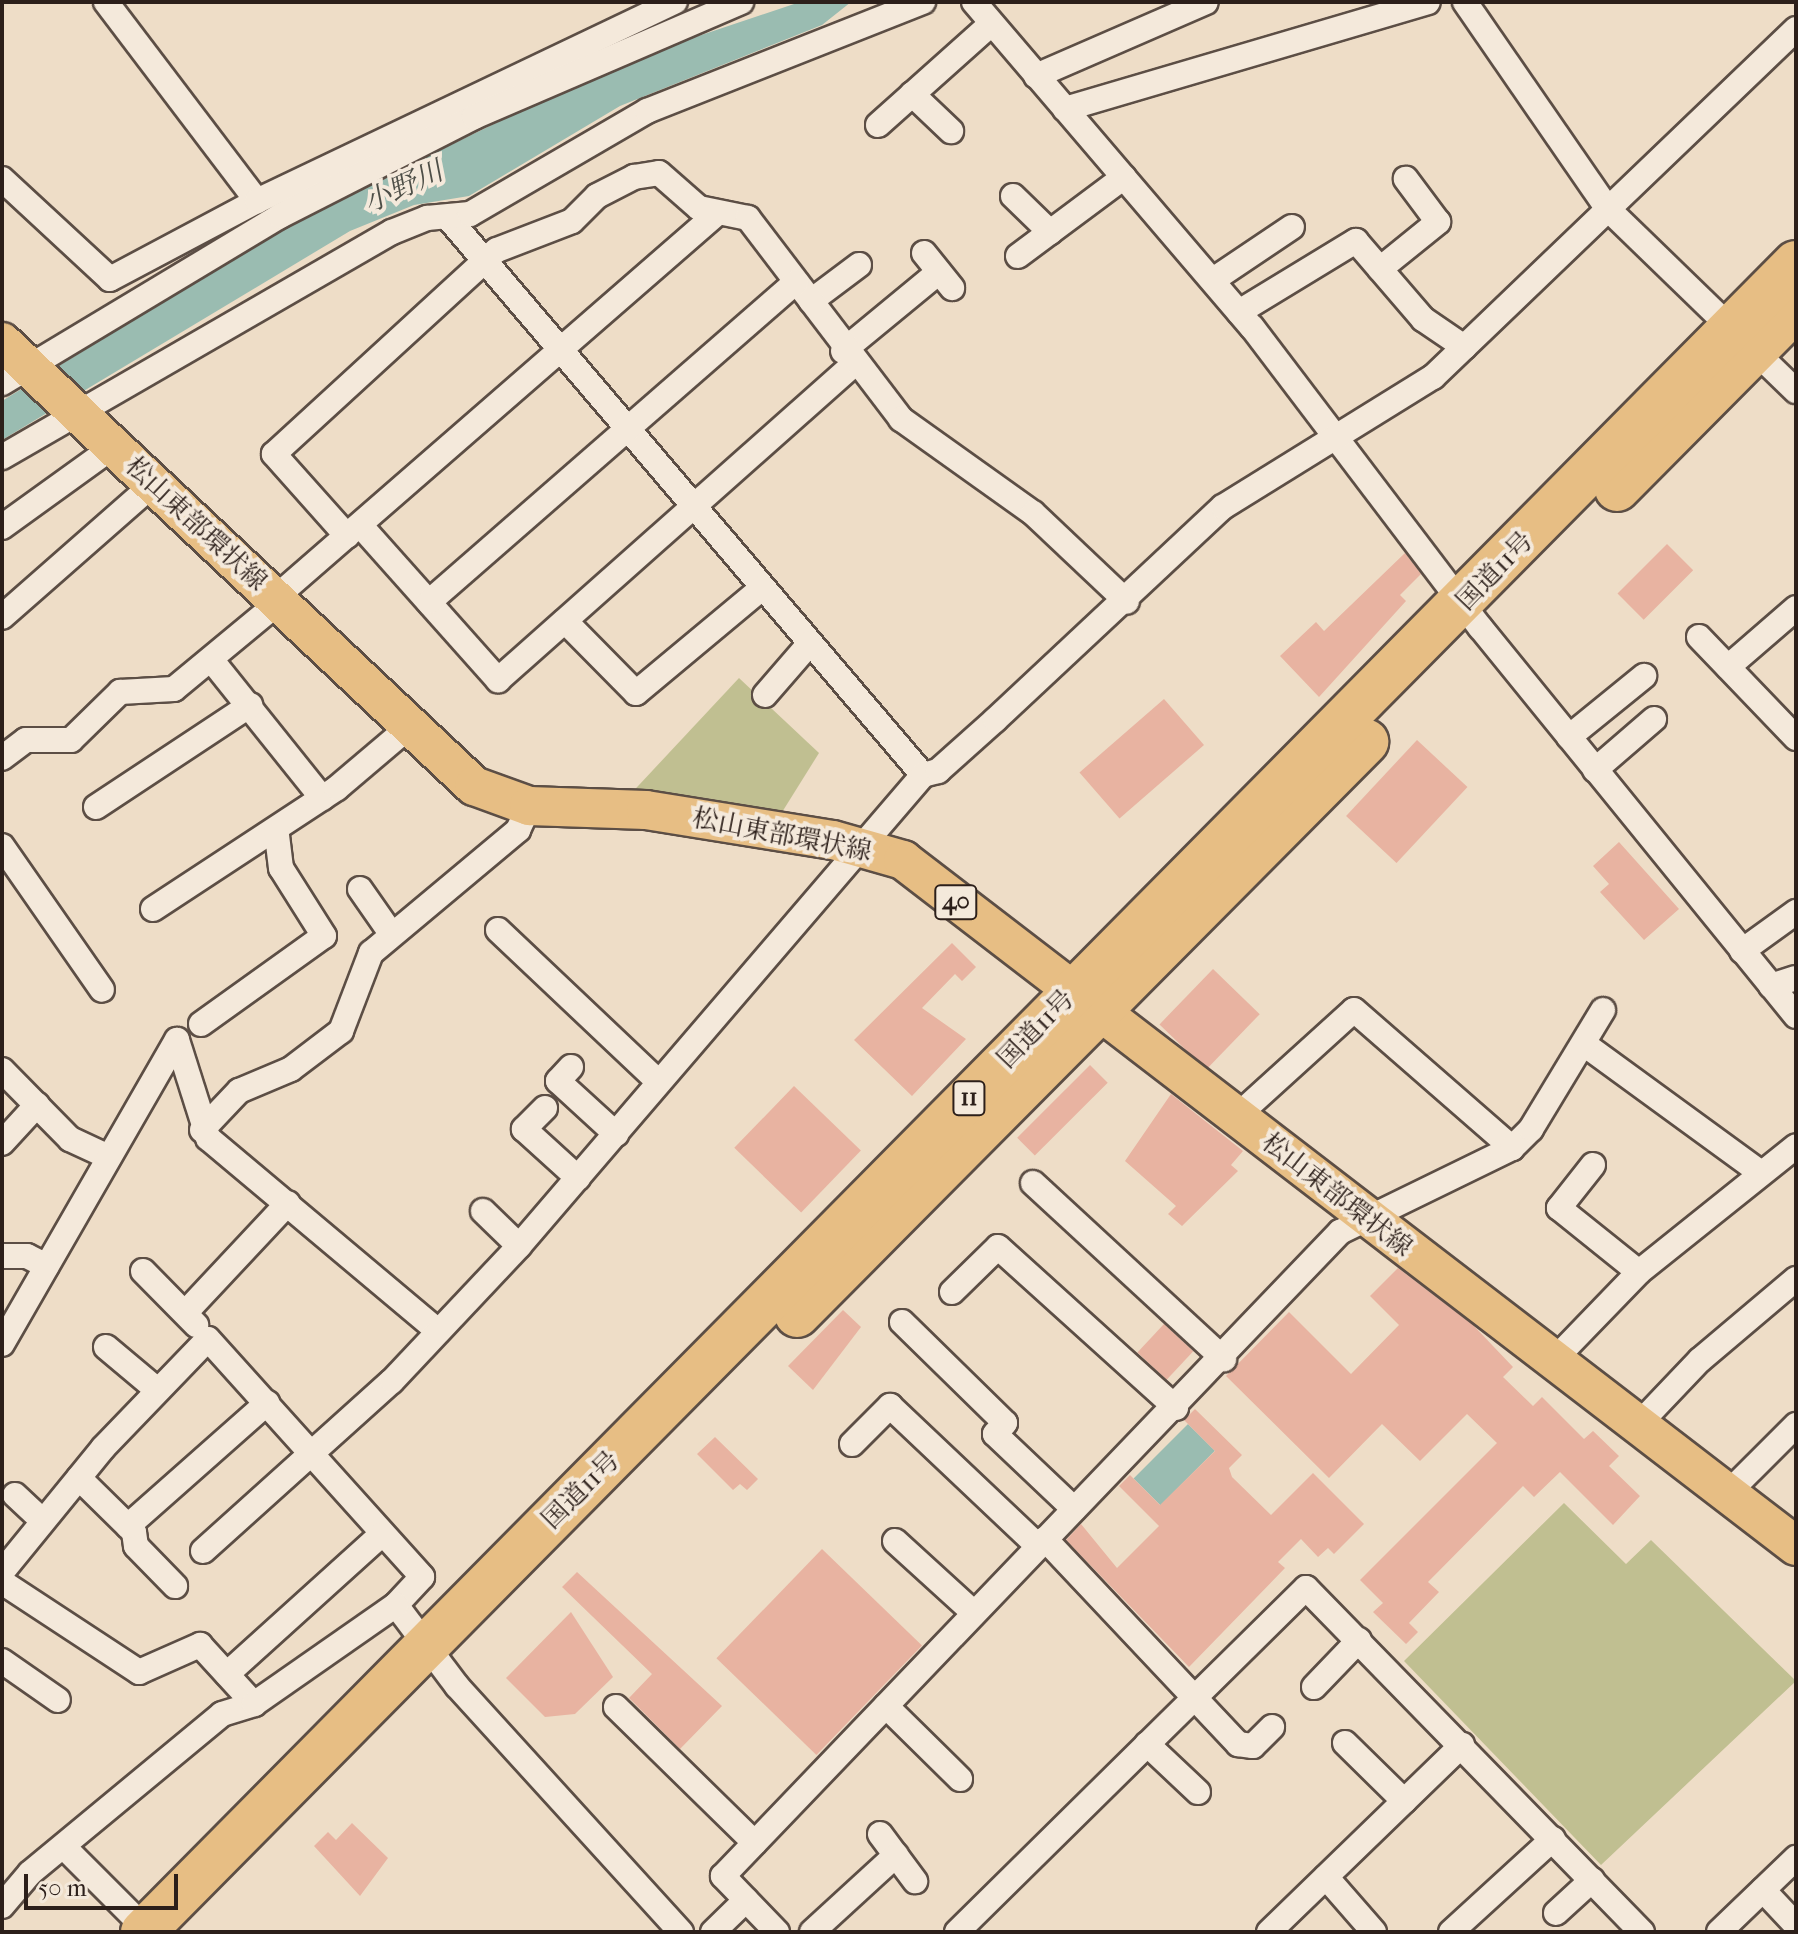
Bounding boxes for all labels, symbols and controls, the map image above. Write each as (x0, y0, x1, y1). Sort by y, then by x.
water label: 小野川 (358, 154, 448, 220)
street label: 松山東部環状線 (119, 451, 273, 597)
street label: 国道11号 (1450, 525, 1540, 617)
street label: 松山東部環状線 (690, 802, 874, 868)
road number: 40 (934, 882, 978, 922)
street label: 国道11号 (991, 983, 1081, 1075)
road number: 11 (951, 1078, 987, 1118)
street label: 松山東部環状線 (1256, 1127, 1418, 1263)
street label: 国道11号 (536, 1445, 626, 1535)
scale bar (28, 1858, 182, 1908)
text: 50 m (38, 1874, 87, 1902)

